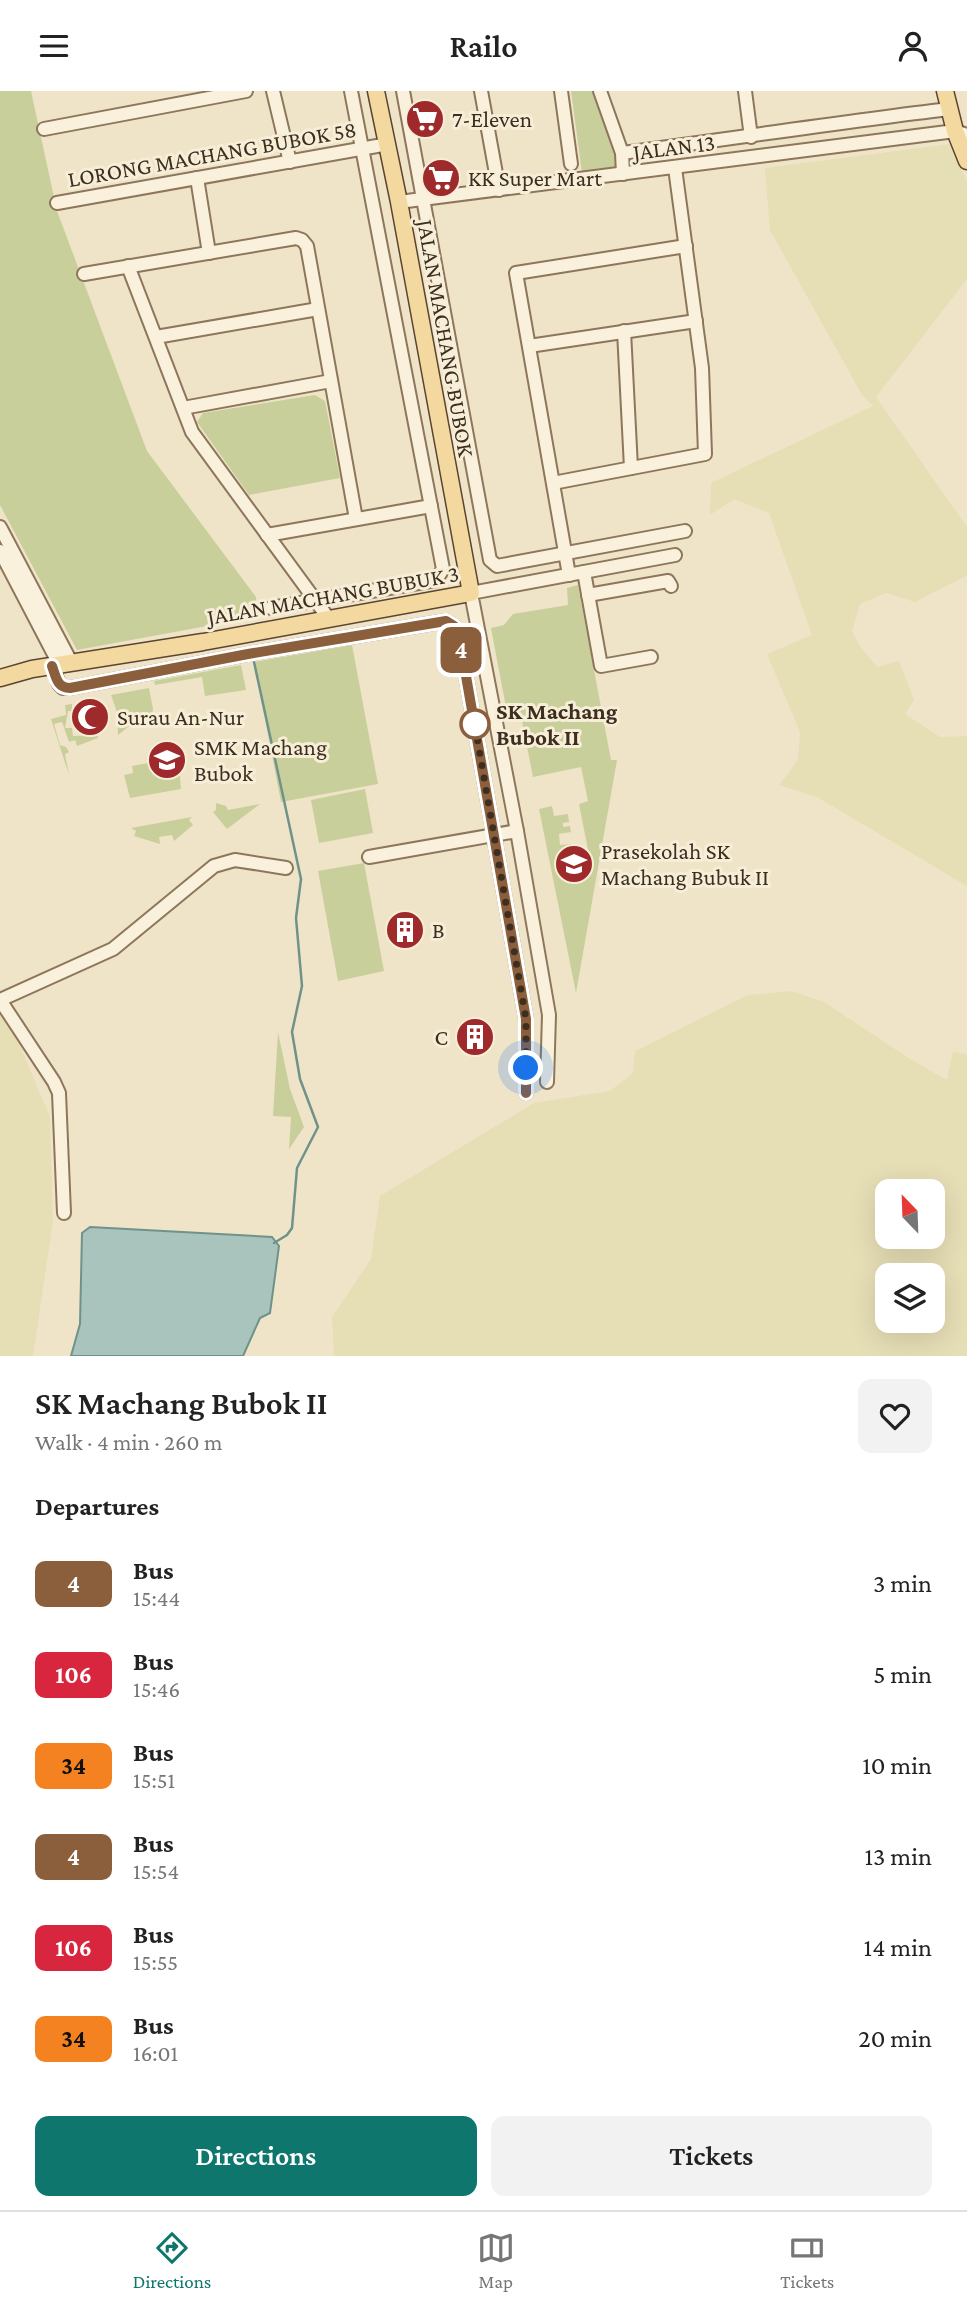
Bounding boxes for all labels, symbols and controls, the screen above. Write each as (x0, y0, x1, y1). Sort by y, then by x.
icon: menu (35, 27, 73, 65)
icon: person (894, 27, 932, 65)
text: Railo (450, 28, 518, 64)
supermarket icon: 7-Eleven (404, 98, 446, 140)
place label: 7-Eleven (452, 106, 532, 132)
street label: LORONG MACHANG BUBOK 58 (66, 116, 358, 192)
street label: JALAN 13 (629, 129, 717, 165)
supermarket icon: KK Super Mart (420, 157, 462, 199)
place label: KK Super Mart (468, 165, 602, 191)
street label: JALAN MACHANG BUBOK (412, 215, 480, 459)
street label: JALAN MACHANG BUBUK 3 (203, 560, 461, 630)
line badge: 4 (438, 627, 484, 673)
text: 4 (455, 636, 467, 663)
mosque icon: Surau An-Nur (69, 696, 111, 738)
place label: SK Machang Bubok II (496, 698, 618, 750)
place label: Surau An-Nur (117, 704, 244, 730)
marker: SK Machang Bubok II (460, 709, 490, 739)
place label: SMK Machang Bubok (194, 734, 327, 786)
school or university icon: SMK Machang Bubok (146, 739, 188, 781)
place label: Prasekolah SK Machang Bubuk II (601, 838, 769, 890)
school or university icon: Prasekolah SK Machang Bubuk II (553, 843, 595, 885)
building icon: B (384, 909, 426, 951)
place label: B (432, 917, 445, 943)
building icon: C (454, 1016, 496, 1058)
place label: C (434, 1024, 448, 1050)
your location (508, 1050, 543, 1085)
north arrow (875, 1179, 945, 1249)
map controls (875, 1179, 945, 1333)
button: layers (875, 1263, 945, 1333)
button: heart (858, 1379, 932, 1453)
text: SK Machang Bubok II (35, 1384, 327, 1421)
text: Walk · 4 min · 260 m (35, 1429, 222, 1455)
text: Departures (35, 1492, 159, 1521)
text: Bus (133, 1556, 174, 1585)
text: 3 min (873, 1569, 932, 1598)
text: 4 (67, 1570, 80, 1597)
text: 15:44 (133, 1585, 180, 1611)
text: Bus (133, 1647, 174, 1676)
text: 5 min (873, 1660, 932, 1689)
text: 106 (55, 1661, 92, 1688)
text: 15:46 (133, 1676, 180, 1702)
text: Bus (133, 1738, 174, 1767)
text: 10 min (862, 1751, 932, 1780)
text: 34 (61, 1752, 86, 1779)
text: 15:51 (133, 1767, 175, 1793)
text: Bus (133, 1829, 174, 1858)
text: 13 min (864, 1842, 932, 1871)
text: 4 (67, 1843, 80, 1870)
text: 15:54 (133, 1858, 179, 1884)
text: Bus (133, 1920, 174, 1949)
text: 14 min (864, 1933, 932, 1962)
text: 106 (55, 1934, 92, 1961)
text: 15:55 (133, 1949, 178, 1975)
text: Bus (133, 2011, 174, 2040)
text: 20 min (858, 2024, 932, 2053)
text: 34 (61, 2025, 86, 2052)
text: 16:01 (133, 2040, 178, 2066)
button: Directions (35, 2116, 477, 2196)
button: Tickets (491, 2116, 932, 2196)
tab: Directions (133, 2229, 211, 2292)
tab: Map (477, 2229, 515, 2292)
tab: Tickets (780, 2229, 834, 2292)

